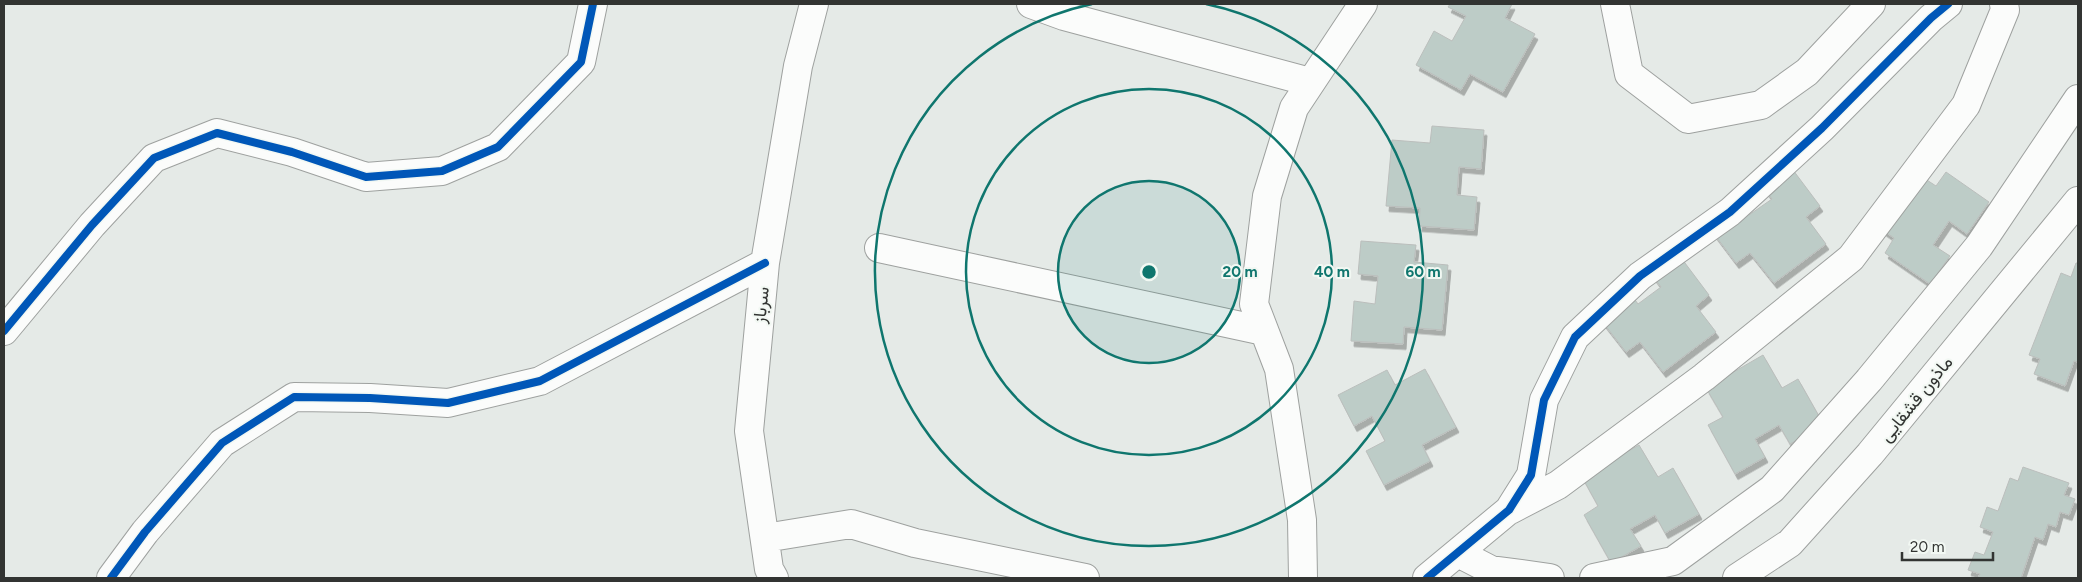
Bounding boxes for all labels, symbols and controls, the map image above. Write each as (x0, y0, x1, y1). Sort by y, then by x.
centre of rings (1140, 263, 1158, 281)
text: 20 m (1222, 263, 1258, 281)
text: 40 m (1314, 263, 1350, 281)
text: 60 m (1405, 263, 1441, 281)
street label: سرباز (748, 286, 774, 325)
street label: ماذون قشقایی (1875, 352, 1957, 446)
scale bar (1902, 530, 1993, 562)
text: 20 m (1910, 538, 1944, 556)

